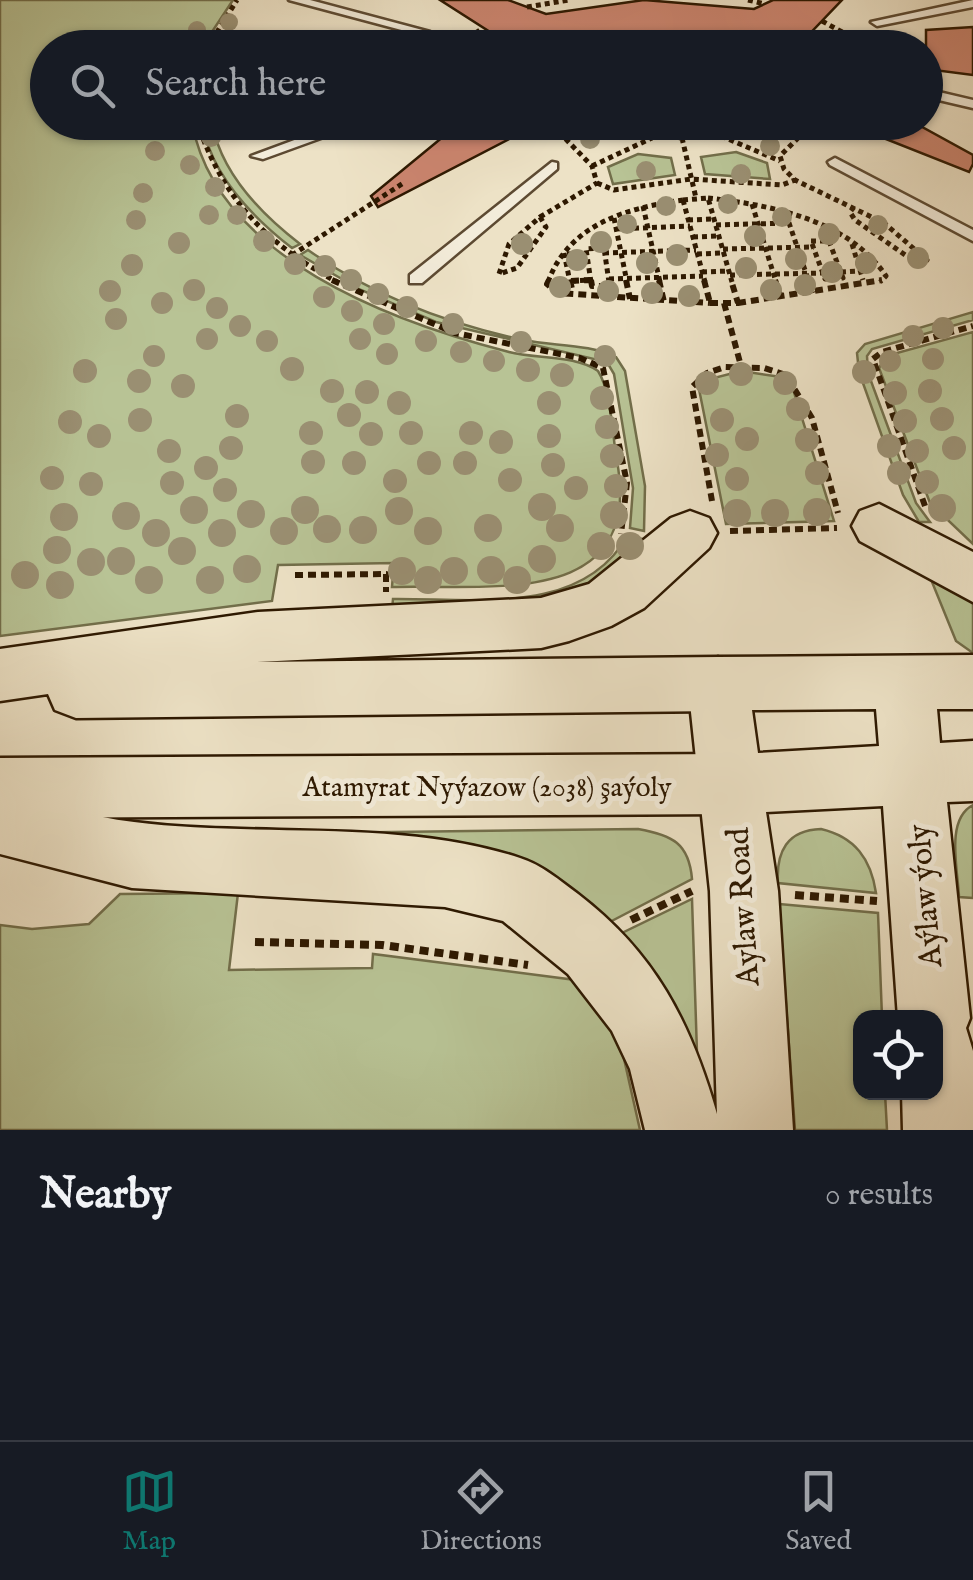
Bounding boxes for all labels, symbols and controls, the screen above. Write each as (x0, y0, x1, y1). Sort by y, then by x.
search box (30, 30, 943, 140)
icon: search (65, 58, 120, 113)
text: Search here (145, 61, 326, 109)
street label: Atamyrat Nyýazow (2038) şaýoly (301, 771, 672, 806)
street label: Aýlaw ýoly (900, 822, 953, 970)
street label: Aylaw Road (718, 825, 771, 988)
map controls (853, 1010, 943, 1100)
button: locate (853, 1010, 943, 1100)
text: Nearby (40, 1169, 171, 1222)
text: 0 results (825, 1175, 933, 1216)
tab: Map (122, 1464, 177, 1559)
tab: Directions (420, 1464, 542, 1559)
tab: Saved (785, 1464, 851, 1559)

